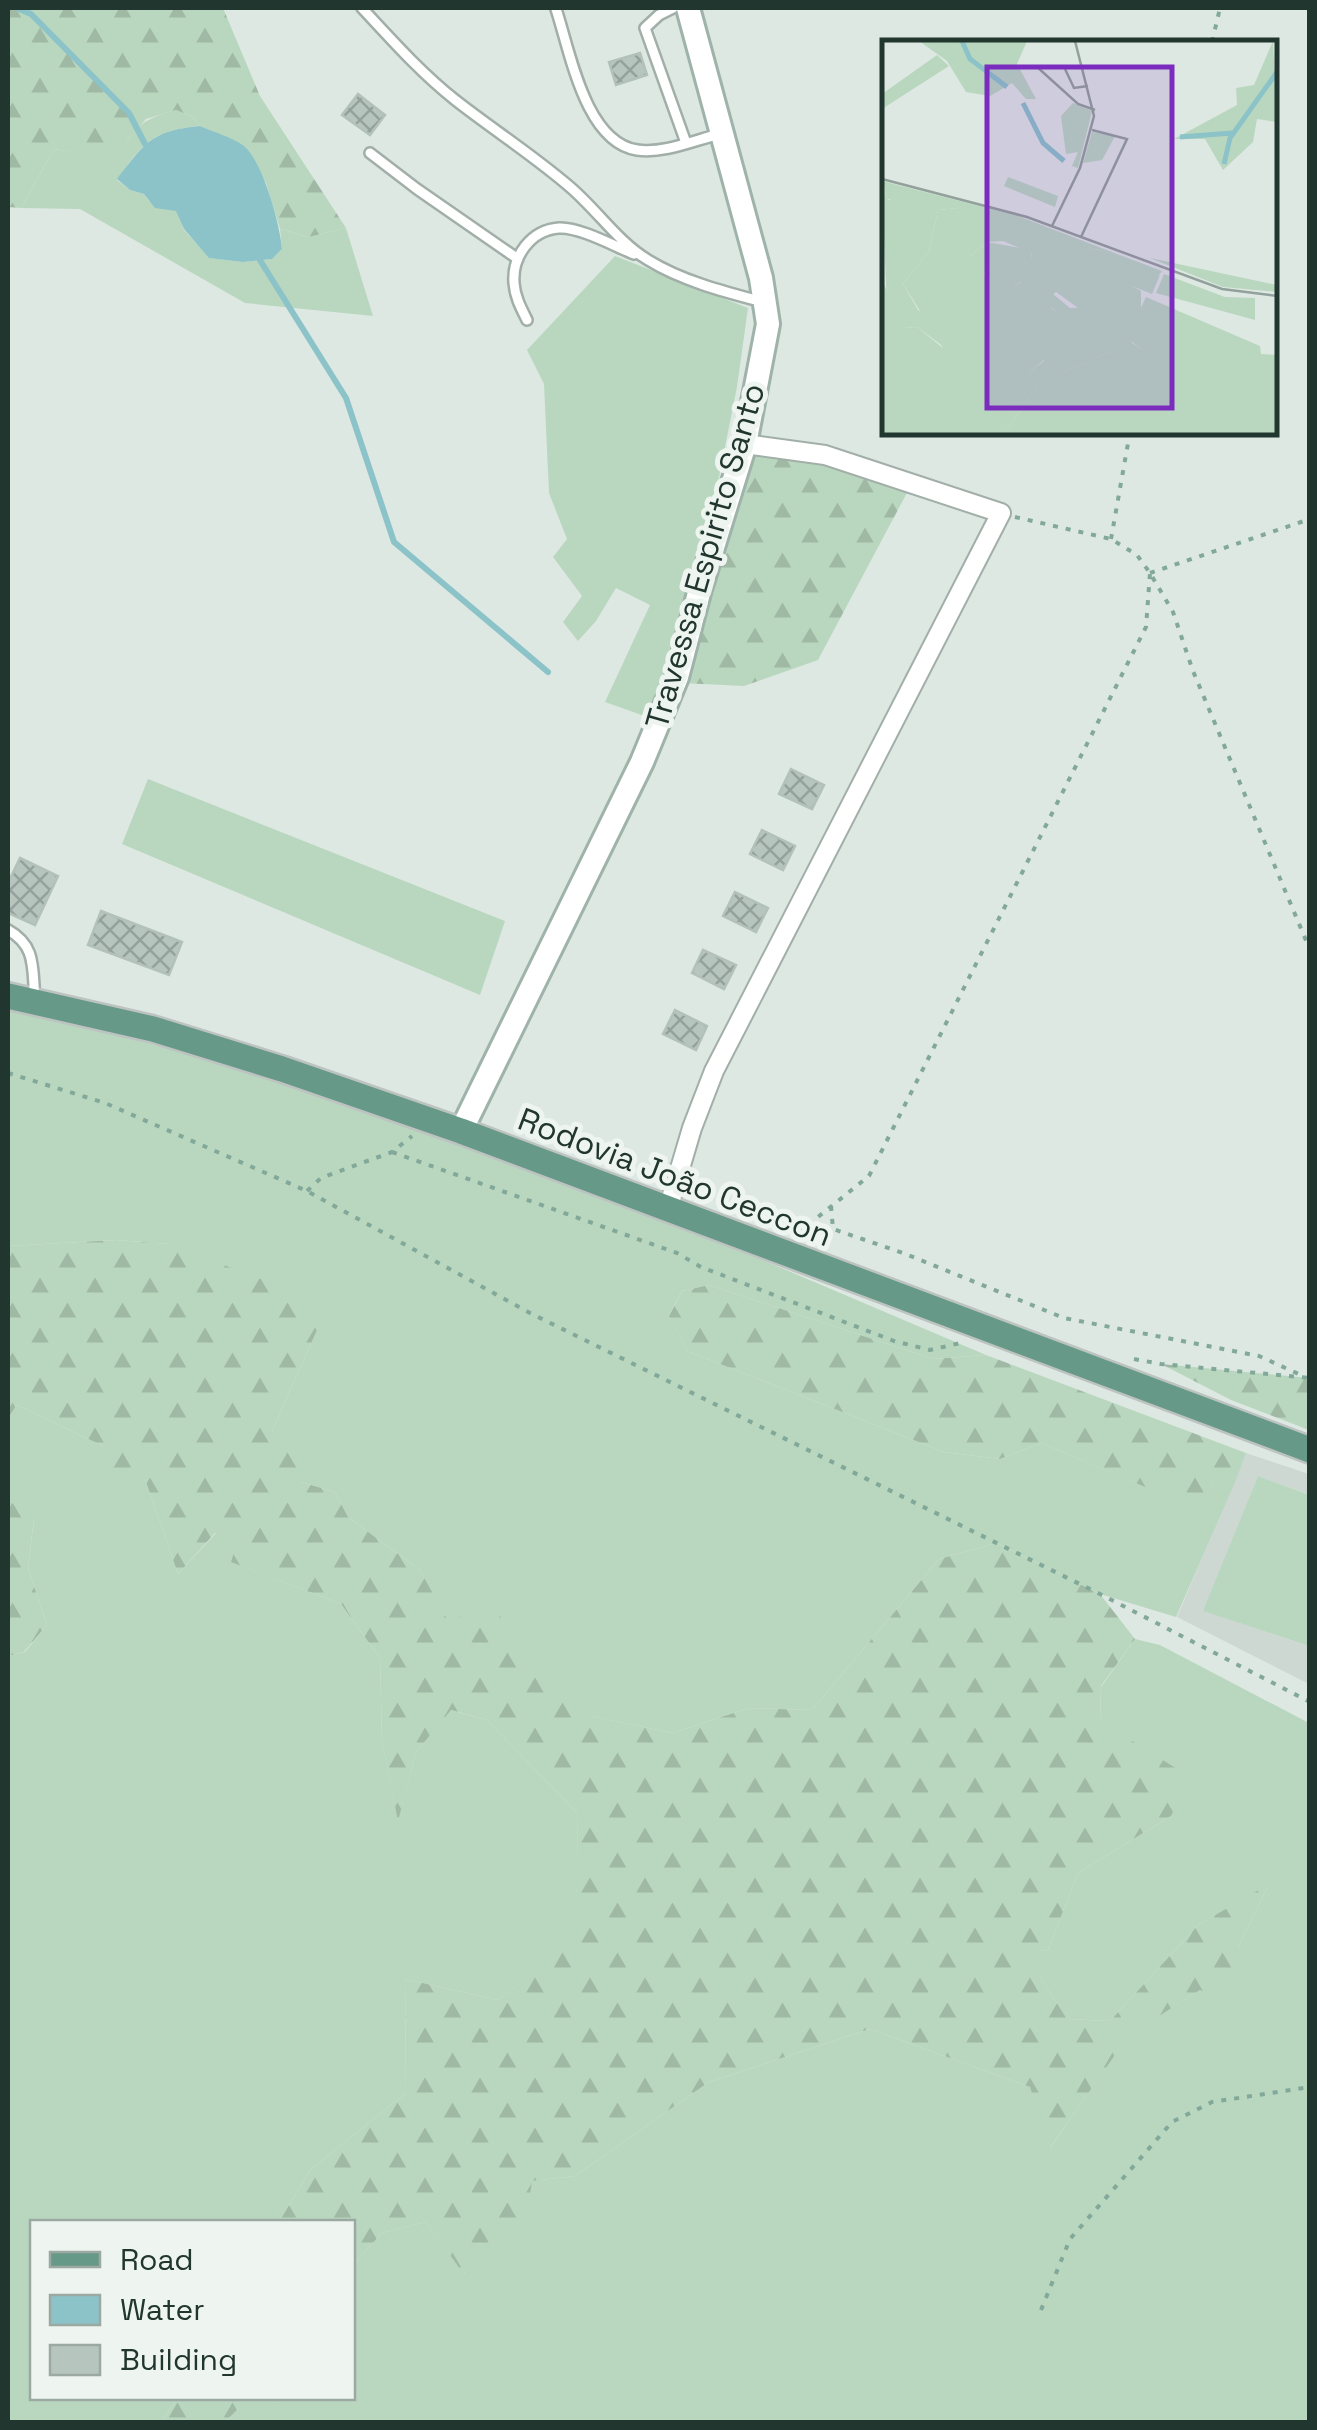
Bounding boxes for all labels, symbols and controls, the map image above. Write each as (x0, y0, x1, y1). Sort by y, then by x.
inset map (882, 40, 1277, 435)
street label: Travessa Espirito Santo (636, 379, 774, 733)
street label: Rodovia João Ceccon (513, 1099, 837, 1255)
legend (30, 2220, 355, 2400)
text: Road (120, 2240, 194, 2279)
text: Water (120, 2290, 205, 2329)
text: Building (120, 2340, 237, 2379)

